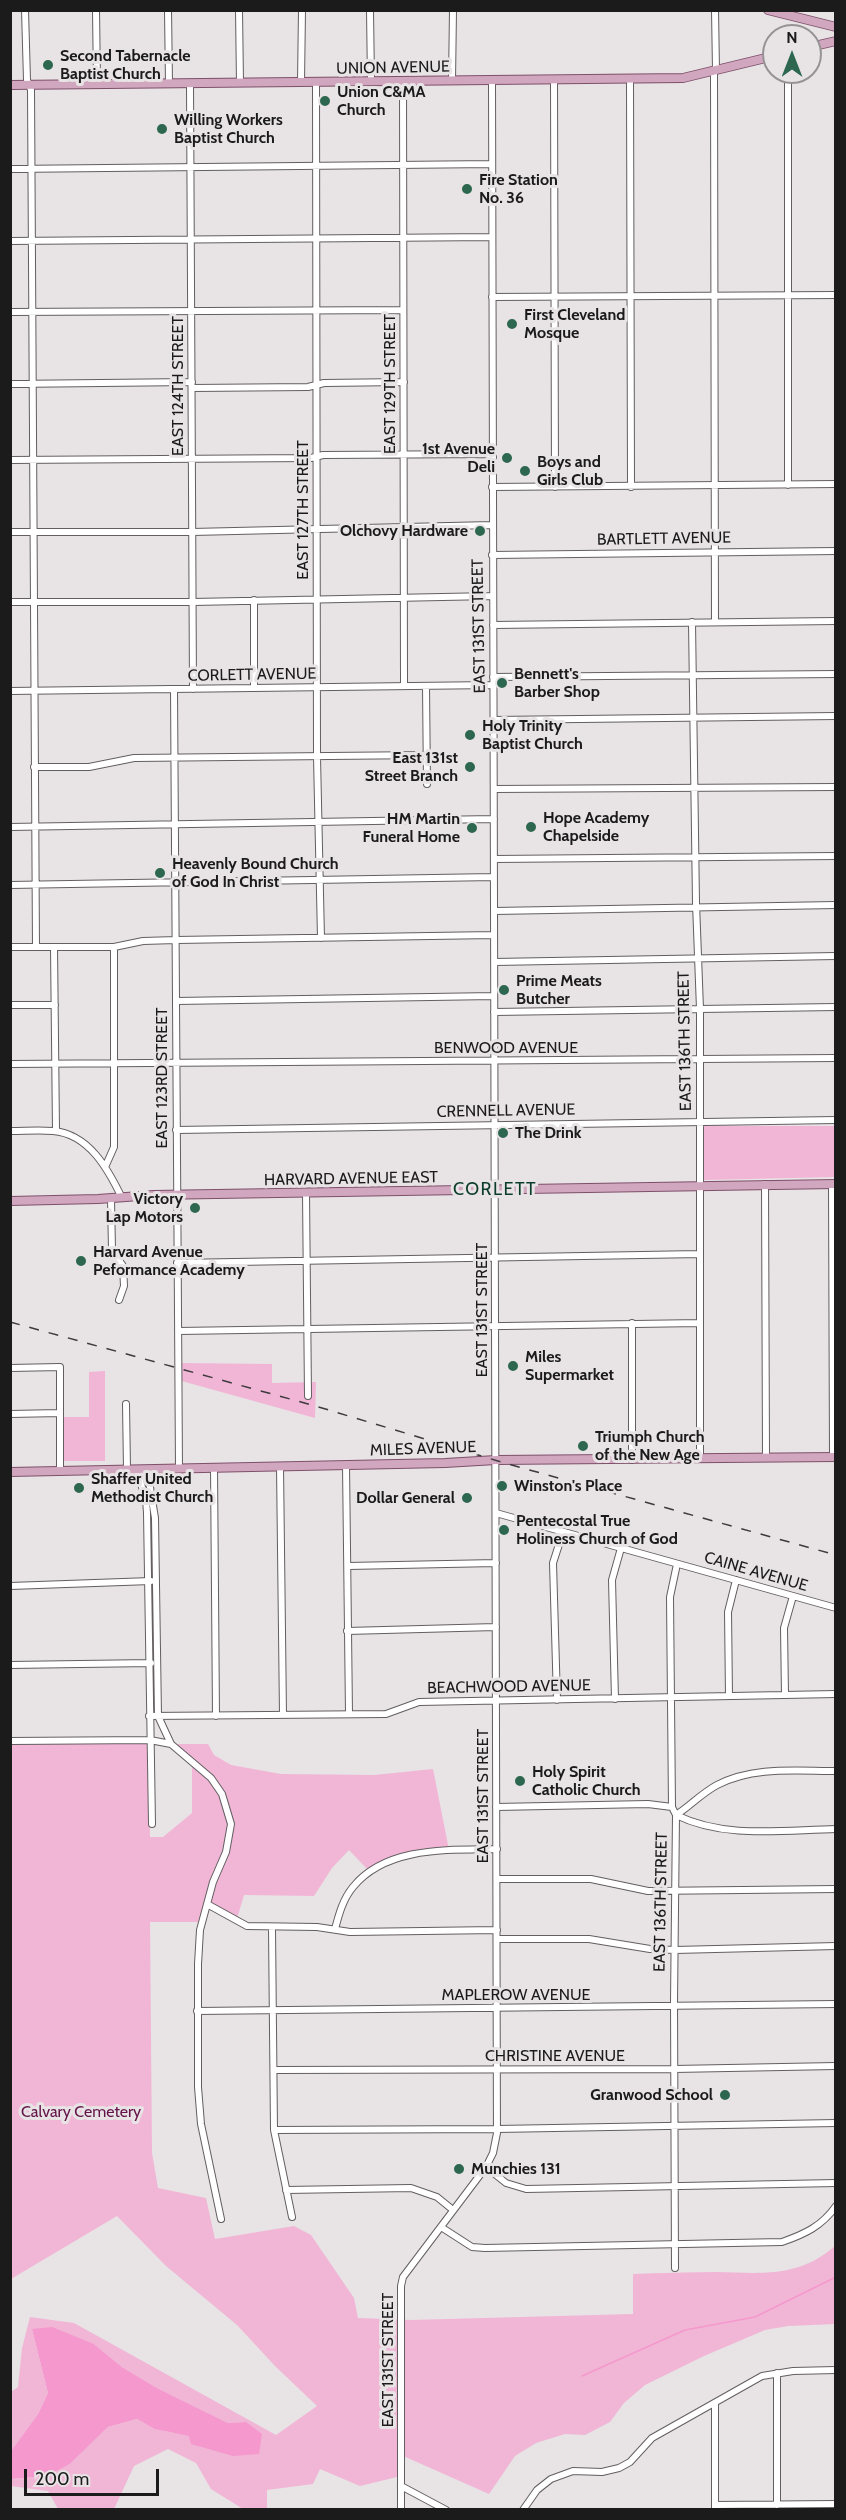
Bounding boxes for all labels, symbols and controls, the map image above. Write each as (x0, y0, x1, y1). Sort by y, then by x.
north arrow (762, 24, 822, 84)
text: N (786, 28, 798, 47)
place label: Second Tabernacle Baptist Church (60, 46, 191, 84)
street label: UNION AVENUE (336, 57, 450, 79)
marker: Second Tabernacle Baptist Church (41, 58, 55, 72)
place label: Union C&MA Church (337, 82, 426, 120)
marker: Union C&MA Church (318, 94, 332, 108)
place label: Willing Workers Baptist Church (174, 110, 283, 148)
marker: Willing Workers Baptist Church (155, 122, 169, 136)
place label: Fire Station No. 36 (479, 170, 558, 208)
marker: Fire Station No. 36 (460, 182, 474, 196)
place label: First Cleveland Mosque (524, 305, 625, 343)
street label: EAST 129TH STREET (380, 314, 400, 454)
street label: EAST 124TH STREET (168, 316, 188, 456)
marker: First Cleveland Mosque (505, 317, 519, 331)
place label: 1st Avenue Deli (422, 439, 495, 477)
street label: EAST 127TH STREET (293, 440, 313, 580)
marker: 1st Avenue Deli (500, 451, 514, 465)
place label: Boys and Girls Club (537, 452, 603, 490)
marker: Boys and Girls Club (518, 464, 532, 478)
place label: Olchovy Hardware (340, 521, 468, 541)
marker: Olchovy Hardware (473, 524, 487, 538)
street label: BARTLETT AVENUE (597, 528, 731, 550)
street label: EAST 131ST STREET (468, 559, 490, 693)
street label: CORLETT AVENUE (188, 664, 316, 686)
place label: Bennett's Barber Shop (514, 664, 600, 702)
marker: Bennett's Barber Shop (495, 676, 509, 690)
place label: Holy Trinity Baptist Church (482, 716, 583, 754)
marker: Holy Trinity Baptist Church (463, 728, 477, 742)
place label: East 131st Street Branch (365, 748, 458, 786)
marker: East 131st Street Branch (463, 760, 477, 774)
place label: Hope Academy Chapelside (543, 808, 649, 846)
place label: HM Martin Funeral Home (362, 809, 460, 847)
marker: Hope Academy Chapelside (524, 820, 538, 834)
marker: HM Martin Funeral Home (465, 821, 479, 835)
place label: Heavenly Bound Church of God In Christ (172, 854, 339, 892)
marker: Heavenly Bound Church of God In Christ (153, 866, 167, 880)
place label: Prime Meats Butcher (516, 971, 602, 1009)
street label: EAST 136TH STREET (674, 971, 696, 1111)
marker: Prime Meats Butcher (497, 983, 511, 997)
street label: EAST 123RD STREET (152, 1007, 172, 1149)
street label: BENWOOD AVENUE (434, 1038, 578, 1058)
street label: CRENNELL AVENUE (436, 1100, 576, 1122)
place label: The Drink (515, 1123, 582, 1143)
marker: The Drink (496, 1126, 510, 1140)
street label: HARVARD AVENUE EAST (264, 1168, 438, 1190)
district label: CORLETT (453, 1179, 537, 1201)
place label: Victory Lap Motors (105, 1189, 183, 1227)
marker: Victory Lap Motors (188, 1201, 202, 1215)
place label: Harvard Avenue Peformance Academy (93, 1242, 245, 1280)
street label: EAST 131ST STREET (472, 1243, 492, 1377)
marker: Harvard Avenue Peformance Academy (74, 1254, 88, 1268)
place label: Miles Supermarket (525, 1347, 614, 1385)
marker: Miles Supermarket (506, 1359, 520, 1373)
place label: Triumph Church of the New Age (595, 1427, 705, 1465)
street label: MILES AVENUE (370, 1438, 476, 1460)
marker: Triumph Church of the New Age (576, 1439, 590, 1453)
place label: Shaffer United Methodist Church (91, 1469, 213, 1507)
place label: Winston's Place (514, 1476, 622, 1496)
marker: Winston's Place (495, 1479, 509, 1493)
marker: Shaffer United Methodist Church (72, 1481, 86, 1495)
place label: Dollar General (356, 1488, 455, 1508)
marker: Dollar General (460, 1491, 474, 1505)
place label: Pentecostal True Holiness Church of God (516, 1511, 678, 1549)
marker: Pentecostal True Holiness Church of God (497, 1523, 511, 1537)
street label: CAINE AVENUE (702, 1548, 810, 1596)
street label: BEACHWOOD AVENUE (427, 1676, 591, 1698)
street label: EAST 131ST STREET (473, 1729, 493, 1863)
place label: Holy Spirit Catholic Church (532, 1762, 641, 1800)
marker: Holy Spirit Catholic Church (513, 1774, 527, 1788)
street label: EAST 136TH STREET (650, 1832, 672, 1972)
street label: MAPLEROW AVENUE (442, 1985, 590, 2005)
street label: CHRISTINE AVENUE (485, 2046, 625, 2066)
place label: Granwood School (590, 2085, 713, 2105)
marker: Granwood School (718, 2088, 732, 2102)
park label: Calvary Cemetery (21, 2102, 141, 2122)
place label: Munchies 131 (471, 2159, 561, 2179)
marker: Munchies 131 (452, 2162, 466, 2176)
street label: EAST 131ST STREET (378, 2293, 398, 2427)
scale bar (27, 2457, 162, 2495)
text: 200 m (35, 2468, 89, 2490)

